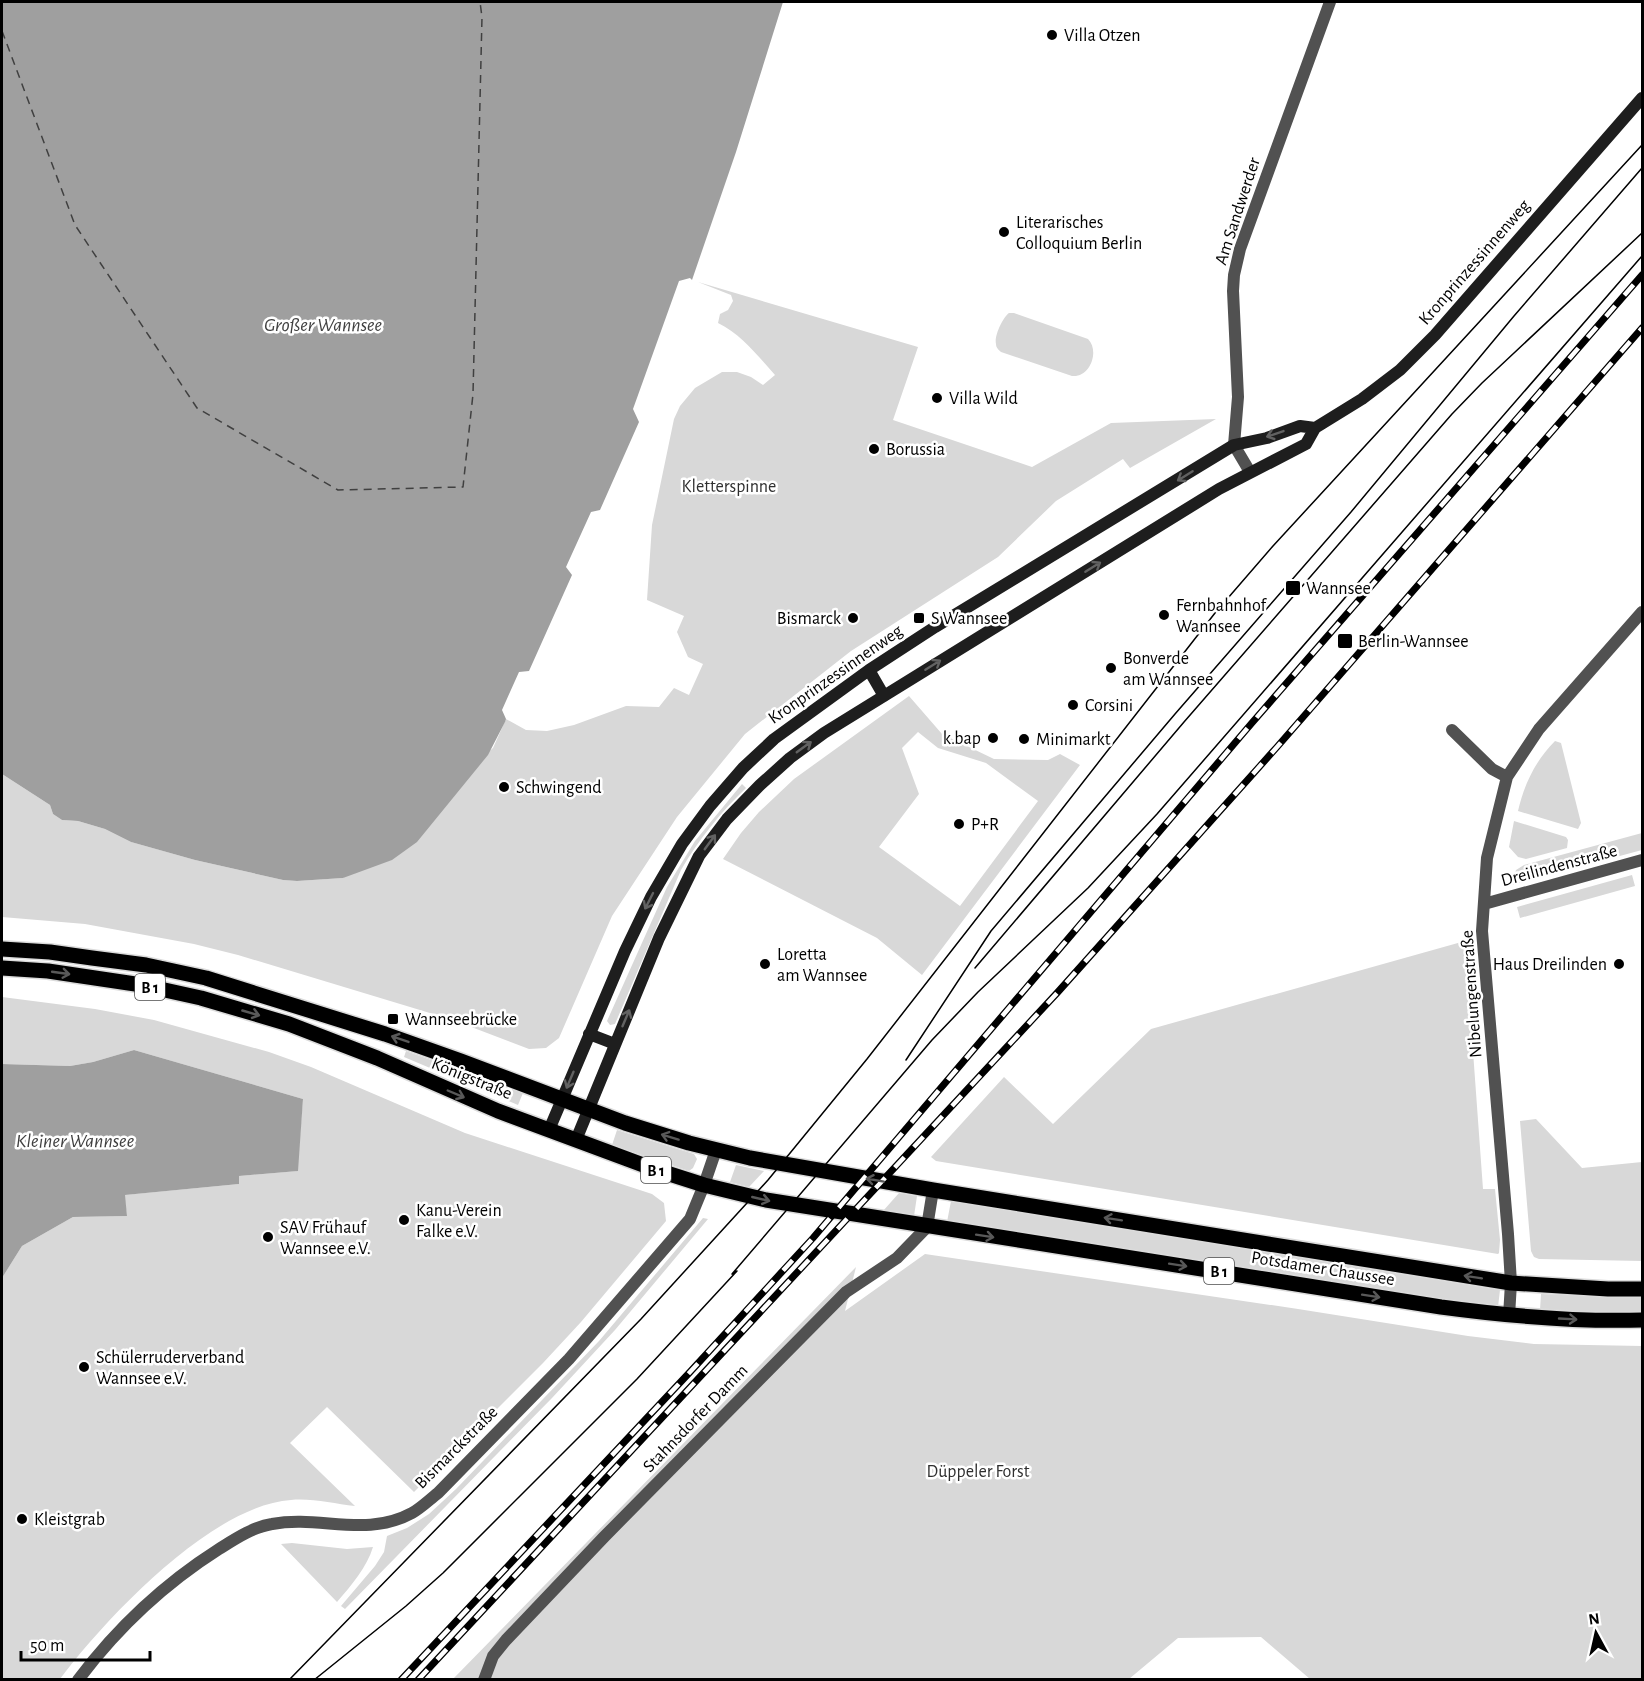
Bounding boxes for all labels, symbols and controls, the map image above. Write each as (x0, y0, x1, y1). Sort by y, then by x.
place label: Villa Otzen (1064, 27, 1141, 45)
marker: Villa Otzen (1045, 28, 1059, 42)
street label: Am Sandwerder (1212, 155, 1264, 267)
street label: Kronprinzessinnenweg (1416, 196, 1534, 329)
place label: Literarisches Colloquium Berlin (1016, 214, 1142, 253)
marker: Literarisches Colloquium Berlin (997, 225, 1011, 239)
water label: Großer Wannsee (264, 315, 383, 335)
place label: Villa Wild (949, 390, 1018, 408)
marker: Villa Wild (930, 391, 944, 405)
one-way arrow (1266, 430, 1285, 441)
place label: Borussia (886, 441, 945, 459)
marker: Borussia (867, 442, 881, 456)
one-way arrow (1177, 470, 1194, 482)
park label: Kletterspinne (682, 478, 776, 496)
one-way arrow (1084, 560, 1101, 572)
marker: Wannsee (1284, 579, 1302, 597)
place label: Wannsee (1306, 580, 1371, 598)
place label: Fernbahnhof Wannsee (1176, 597, 1267, 636)
marker: Fernbahnhof Wannsee (1157, 608, 1171, 622)
place label: Bismarck (777, 610, 842, 628)
place label: S Wannsee (931, 610, 1007, 628)
marker: Bismarck (846, 611, 860, 625)
marker: S Wannsee (912, 611, 926, 625)
street label: Kronprinzessinnenweg (765, 622, 906, 728)
marker: Berlin-Wannsee (1336, 632, 1354, 650)
place label: Berlin-Wannsee (1358, 633, 1469, 651)
place label: Bonverde am Wannsee (1123, 650, 1213, 689)
one-way arrow (925, 659, 942, 672)
marker: Bonverde am Wannsee (1104, 661, 1118, 675)
place label: Corsini (1085, 697, 1133, 715)
marker: Corsini (1066, 698, 1080, 712)
place label: k.bap (943, 730, 981, 748)
marker: k.bap (986, 731, 1000, 745)
place label: Minimarkt (1036, 731, 1111, 749)
marker: Minimarkt (1017, 732, 1031, 746)
one-way arrow (796, 741, 812, 753)
place label: Schwingend (516, 779, 602, 797)
marker: Schwingend (497, 780, 511, 794)
place label: P+R (971, 816, 999, 834)
marker: P+R (952, 817, 966, 831)
one-way arrow (703, 834, 716, 850)
street label: Dreilindenstraße (1499, 842, 1619, 890)
one-way arrow (643, 892, 655, 910)
street label: Nibelungenstraße (1459, 929, 1485, 1058)
place label: Loretta am Wannsee (777, 946, 867, 985)
place label: Haus Dreilinden (1493, 956, 1607, 974)
marker: Loretta am Wannsee (758, 957, 772, 971)
marker: Haus Dreilinden (1612, 957, 1626, 971)
one-way arrow (50, 967, 70, 978)
road number: B 1 (135, 974, 165, 1000)
one-way arrow (241, 1008, 260, 1019)
one-way arrow (621, 1009, 632, 1027)
place label: Wannseebrücke (405, 1011, 517, 1029)
marker: Wannseebrücke (386, 1012, 400, 1026)
one-way arrow (391, 1033, 410, 1044)
street label: Königstraße (429, 1055, 514, 1103)
one-way arrow (564, 1070, 575, 1089)
one-way arrow (446, 1089, 465, 1100)
water label: Kleiner Wannsee (16, 1131, 135, 1151)
one-way arrow (661, 1131, 680, 1142)
road number: B 1 (641, 1157, 671, 1183)
one-way arrow (866, 1174, 885, 1185)
one-way arrow (751, 1194, 770, 1205)
place label: Kanu-Verein Falke e.V. (416, 1202, 502, 1241)
marker: Kanu-Verein Falke e.V. (397, 1213, 411, 1227)
one-way arrow (1103, 1214, 1123, 1225)
place label: SAV Frühauf Wannsee e.V. (280, 1219, 371, 1258)
marker: SAV Frühauf Wannsee e.V. (261, 1230, 275, 1244)
one-way arrow (975, 1231, 995, 1242)
street label: Potsdamer Chaussee (1250, 1249, 1396, 1289)
road number: B 1 (1204, 1258, 1234, 1284)
one-way arrow (1168, 1260, 1187, 1271)
one-way arrow (1463, 1272, 1483, 1283)
one-way arrow (1360, 1290, 1380, 1301)
one-way arrow (1557, 1314, 1577, 1325)
place label: Schülerruderverband Wannsee e.V. (96, 1349, 244, 1388)
marker: Schülerruderverband Wannsee e.V. (77, 1360, 91, 1374)
street label: Stahnsdorfer Damm (640, 1361, 752, 1476)
street label: Bismarckstraße (412, 1403, 502, 1493)
park label: Düppeler Forst (927, 1463, 1030, 1481)
place label: Kleistgrab (34, 1511, 105, 1529)
marker: Kleistgrab (15, 1512, 29, 1526)
north arrow (1566, 1603, 1626, 1663)
text: N (1587, 1610, 1601, 1628)
scale bar (21, 1624, 150, 1662)
text: 50 m (30, 1637, 64, 1655)

